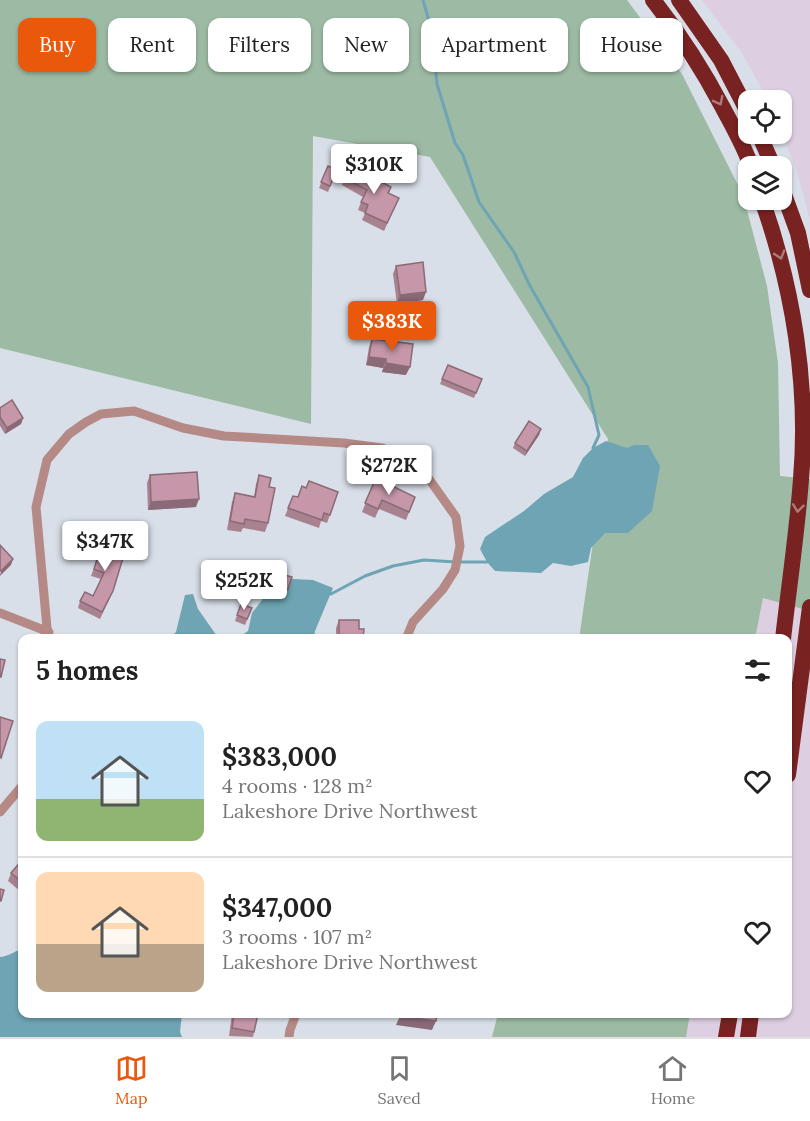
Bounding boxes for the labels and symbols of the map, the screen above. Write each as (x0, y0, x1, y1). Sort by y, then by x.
one-way arrow (712, 95, 723, 106)
pin: $310K (332, 144, 416, 195)
one-way arrow (773, 249, 785, 260)
pin: $383K (350, 301, 434, 352)
pin: $272K (347, 445, 431, 496)
one-way arrow (792, 504, 805, 513)
pin: $347K (63, 521, 147, 572)
pin: $252K (202, 560, 286, 611)

